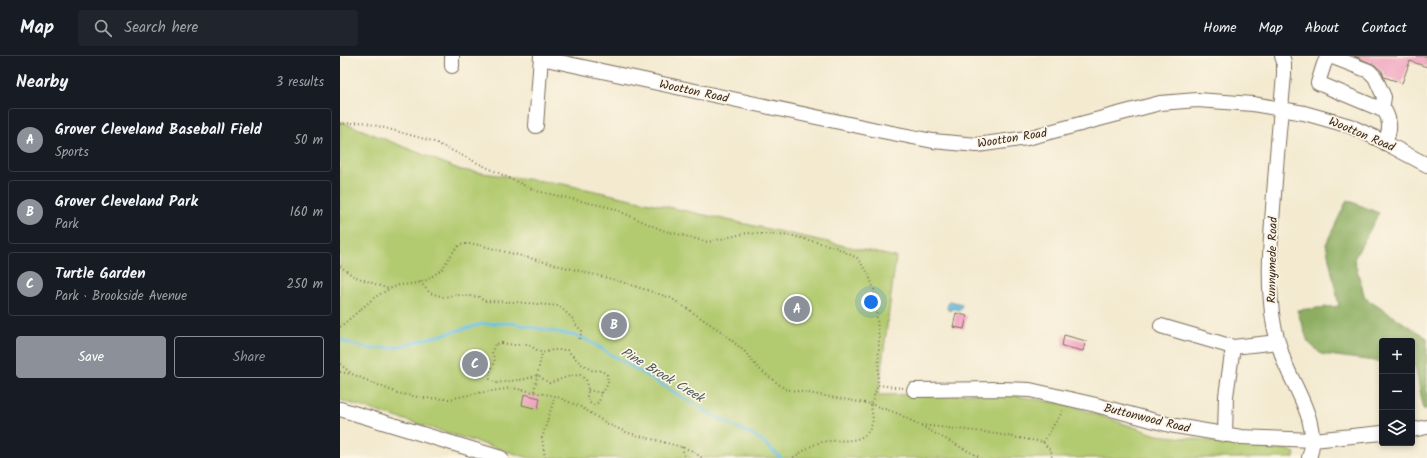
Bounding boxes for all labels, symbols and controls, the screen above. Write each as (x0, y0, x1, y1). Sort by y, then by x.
search box (78, 10, 358, 46)
text: Map (20, 13, 54, 43)
text: Search here (124, 16, 198, 40)
icon: search (92, 17, 114, 39)
text: Home (1203, 17, 1237, 39)
text: Map (1259, 17, 1283, 39)
text: About (1305, 17, 1339, 39)
text: Contact (1361, 17, 1407, 39)
text: Nearby (16, 69, 68, 96)
text: 3 results (276, 72, 324, 93)
street label: Wootton Road (658, 75, 731, 108)
street label: Wootton Road (1326, 112, 1399, 157)
text: Grover Cleveland Baseball Field (55, 118, 262, 142)
street label: Wootton Road (976, 123, 1049, 153)
text: A (26, 130, 34, 151)
text: 50 m (294, 130, 323, 151)
text: Sports (55, 142, 89, 163)
text: Grover Cleveland Park (55, 190, 198, 214)
text: B (26, 202, 34, 223)
text: 160 m (290, 202, 323, 223)
text: Park (55, 214, 79, 235)
street label: Runnymede Road (1262, 216, 1283, 303)
text: Turtle Garden (55, 262, 145, 286)
text: C (26, 274, 34, 295)
text: 250 m (286, 274, 323, 295)
text: Park · Brookside Avenue (55, 286, 187, 307)
your location (861, 292, 881, 312)
pin: A (784, 294, 810, 324)
pin: B (601, 310, 627, 340)
button: Save (16, 336, 166, 378)
button: Share (174, 336, 324, 378)
map controls (1379, 338, 1415, 446)
button: + (1379, 338, 1415, 374)
water label: Pine Brook Creek (617, 342, 709, 409)
pin: C (462, 349, 488, 379)
button: − (1379, 374, 1415, 410)
street label: Buttonwood Road (1102, 399, 1193, 439)
button: layers (1379, 410, 1415, 446)

